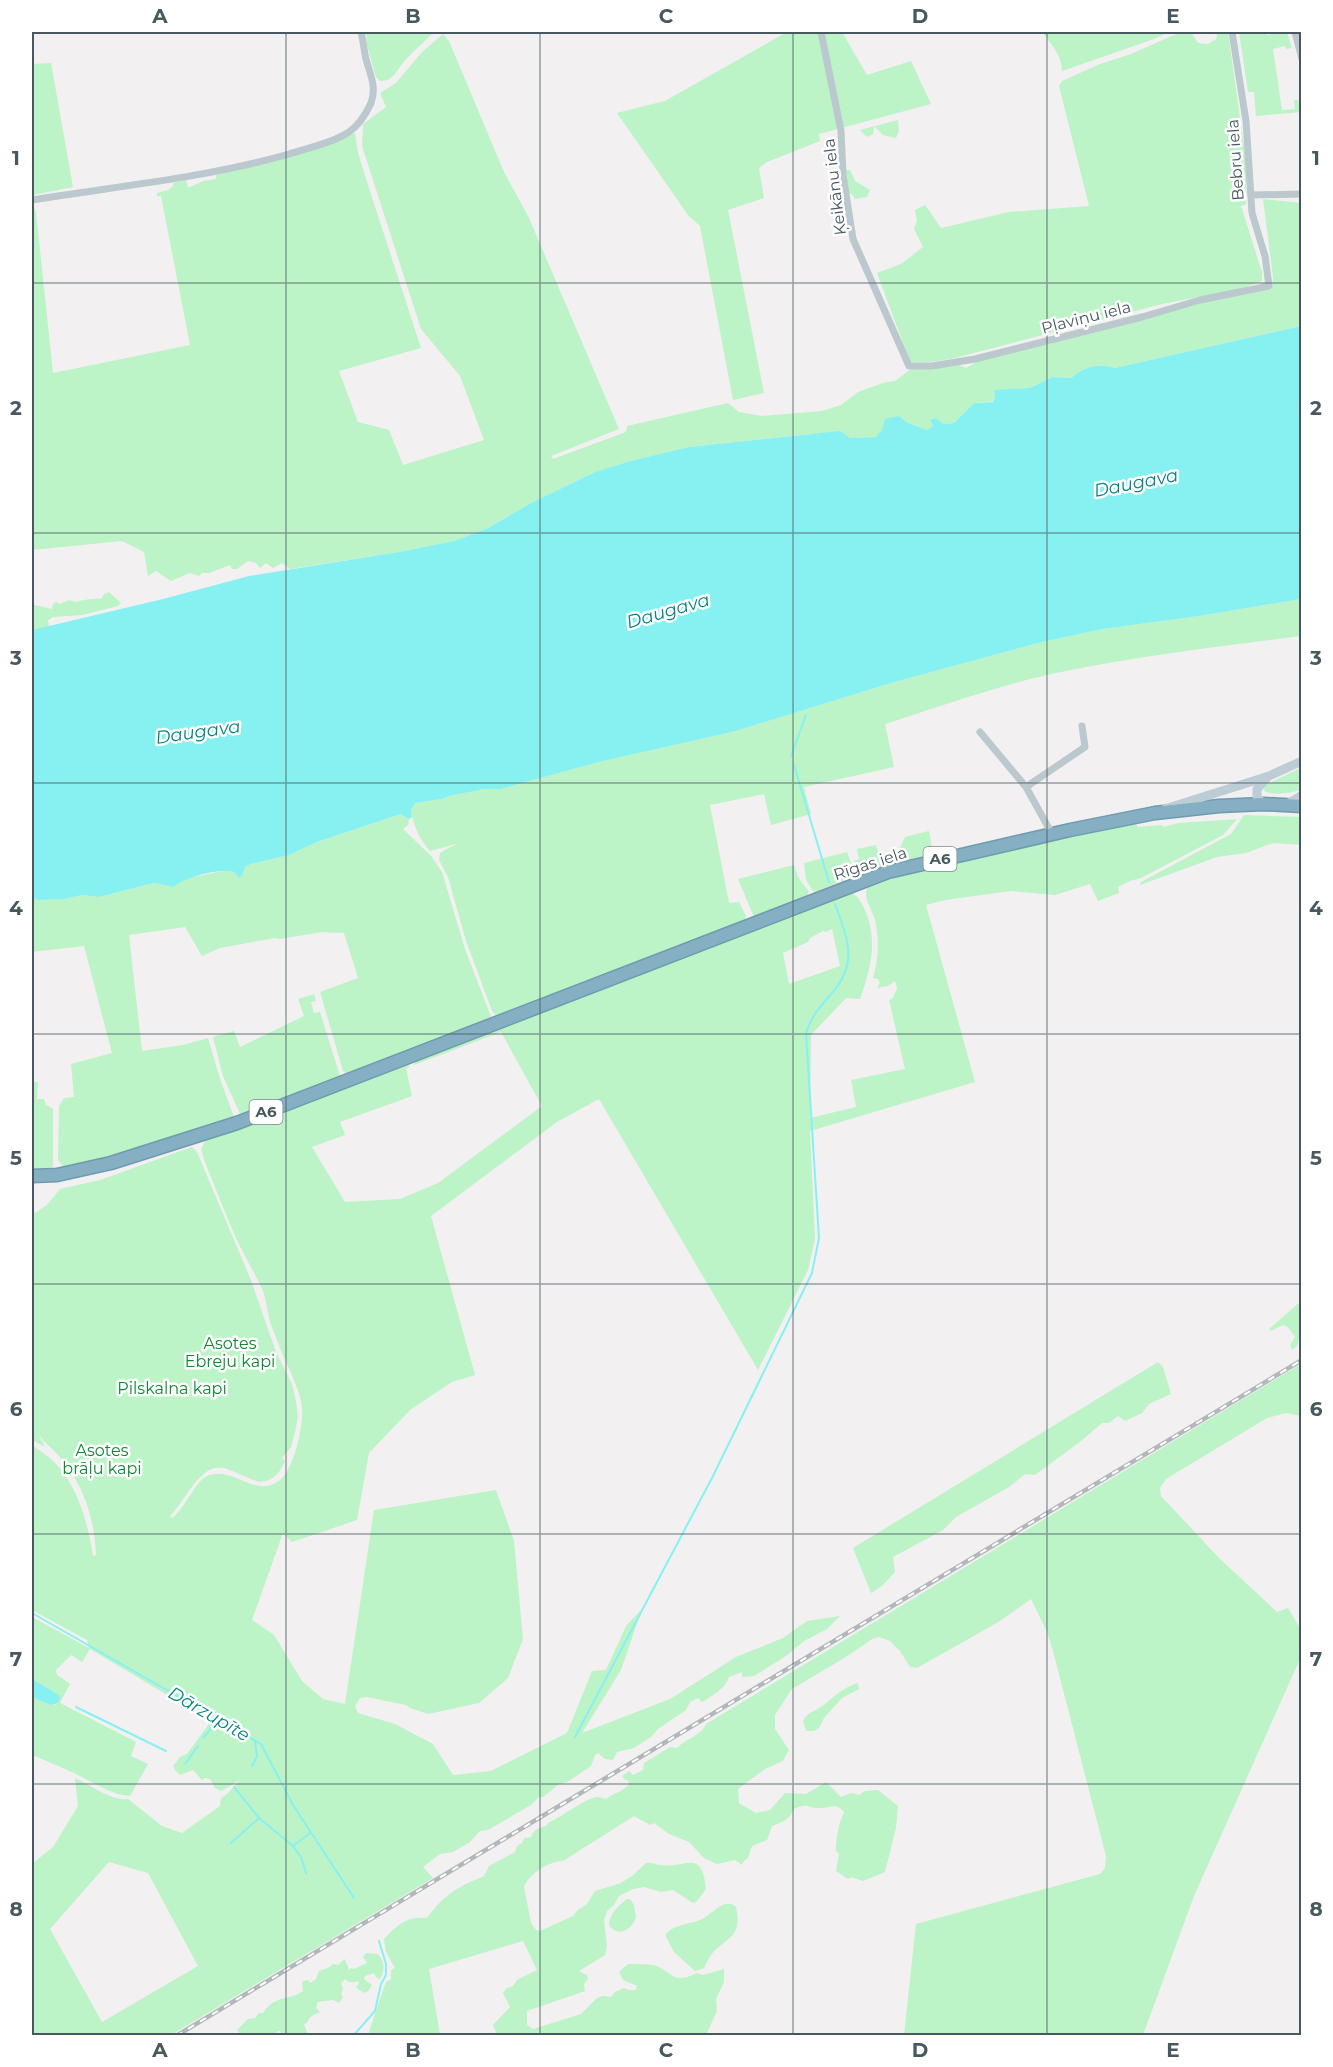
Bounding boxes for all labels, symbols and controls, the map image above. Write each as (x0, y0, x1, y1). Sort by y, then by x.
text: A (151, 4, 168, 28)
text: B (405, 4, 421, 28)
text: C (659, 4, 674, 28)
text: D (912, 4, 928, 28)
text: E (1166, 4, 1180, 28)
street label: Bebru iela (1223, 119, 1248, 201)
street label: Ķeikānu iela (819, 137, 851, 236)
text: 1 (12, 146, 20, 170)
text: 1 (1312, 146, 1320, 170)
street label: Pļaviņu iela (1039, 297, 1133, 339)
text: 2 (10, 396, 22, 420)
text: 2 (1310, 396, 1322, 420)
water label: Daugava (1092, 464, 1180, 502)
water label: Daugava (624, 589, 712, 633)
text: 3 (9, 646, 22, 670)
text: 3 (1309, 646, 1322, 670)
water label: Daugava (154, 715, 242, 749)
street label: Rīgas iela (831, 843, 909, 884)
road number: A6 (924, 847, 956, 871)
text: 4 (9, 896, 23, 920)
text: 4 (1309, 896, 1323, 920)
road number: A6 (250, 1100, 282, 1124)
text: 5 (10, 1146, 22, 1170)
text: 5 (1310, 1146, 1322, 1170)
park label: Asotes Ebreju kapi (185, 1334, 275, 1371)
park label: Pilskalna kapi (117, 1379, 227, 1398)
text: 6 (10, 1397, 23, 1421)
text: 6 (1310, 1397, 1323, 1421)
park label: Asotes brāļu kapi (62, 1441, 142, 1479)
text: 7 (10, 1647, 22, 1671)
text: 7 (1310, 1647, 1322, 1671)
water label: Dārzupīte (164, 1682, 254, 1746)
text: 8 (9, 1897, 23, 1921)
text: 8 (1309, 1897, 1323, 1921)
text: A (151, 2038, 168, 2062)
text: B (405, 2038, 421, 2062)
text: C (659, 2038, 674, 2062)
text: D (912, 2038, 928, 2062)
text: E (1166, 2038, 1180, 2062)

